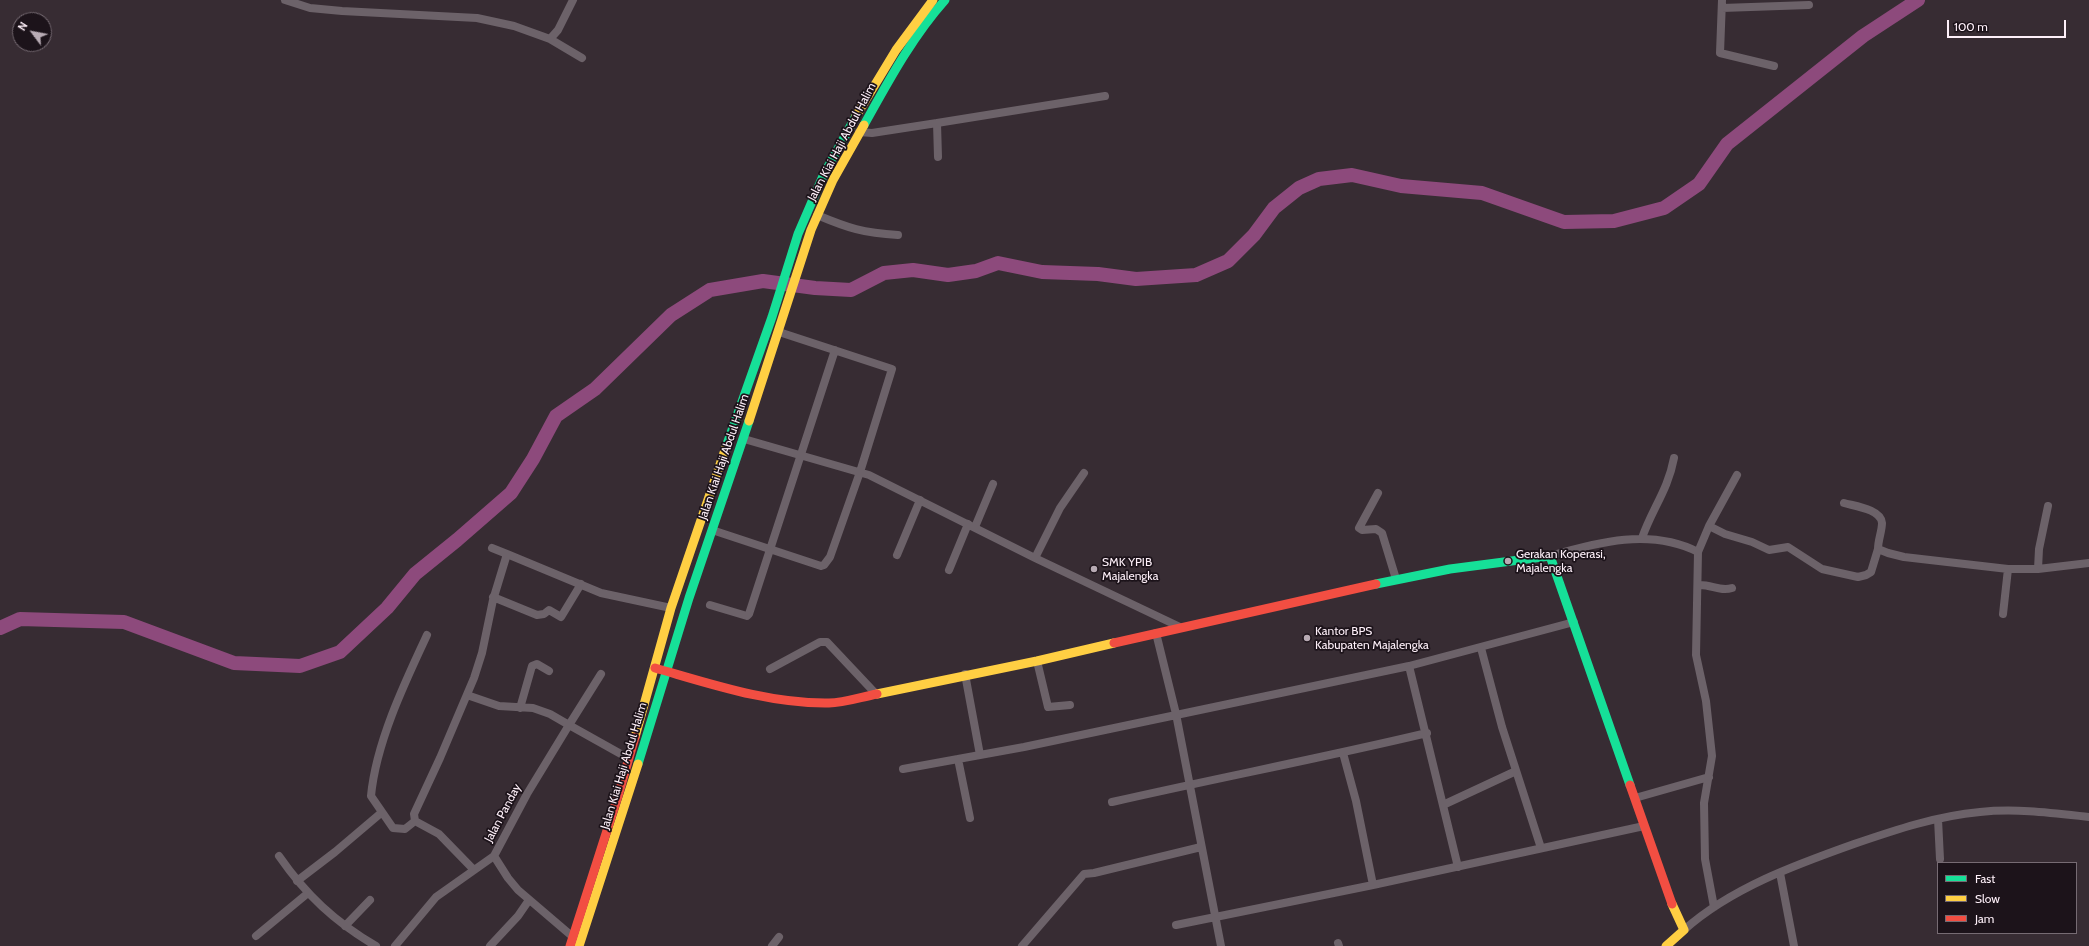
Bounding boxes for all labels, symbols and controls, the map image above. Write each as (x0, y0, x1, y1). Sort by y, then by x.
north arrow (12, 12, 52, 52)
scale bar (1949, 12, 2068, 38)
text: N (15, 19, 31, 33)
text: 100 m (1954, 19, 1988, 34)
street label: Jalan Kiai Haji Abdul Halim (805, 80, 879, 204)
street label: Jalan Kiai Haji Abdul Halim (696, 392, 752, 522)
place label: Gerakan Koperasi, Majalengka (1516, 547, 1605, 575)
place label: SMK YPIB Majalengka (1102, 555, 1158, 583)
marker: Gerakan Koperasi, Majalengka (1503, 556, 1513, 566)
marker: SMK YPIB Majalengka (1089, 564, 1099, 574)
place label: Kantor BPS Kabupaten Majalengka (1315, 624, 1429, 652)
marker: Kantor BPS Kabupaten Majalengka (1302, 633, 1312, 643)
street label: Jalan Kiai Haji Abdul Halim (598, 701, 650, 831)
street label: Jalan Panday (482, 781, 524, 845)
legend (1937, 862, 2077, 934)
text: Fast (1975, 871, 1995, 886)
text: Slow (1975, 891, 2000, 906)
text: Jam (1975, 911, 1994, 926)

